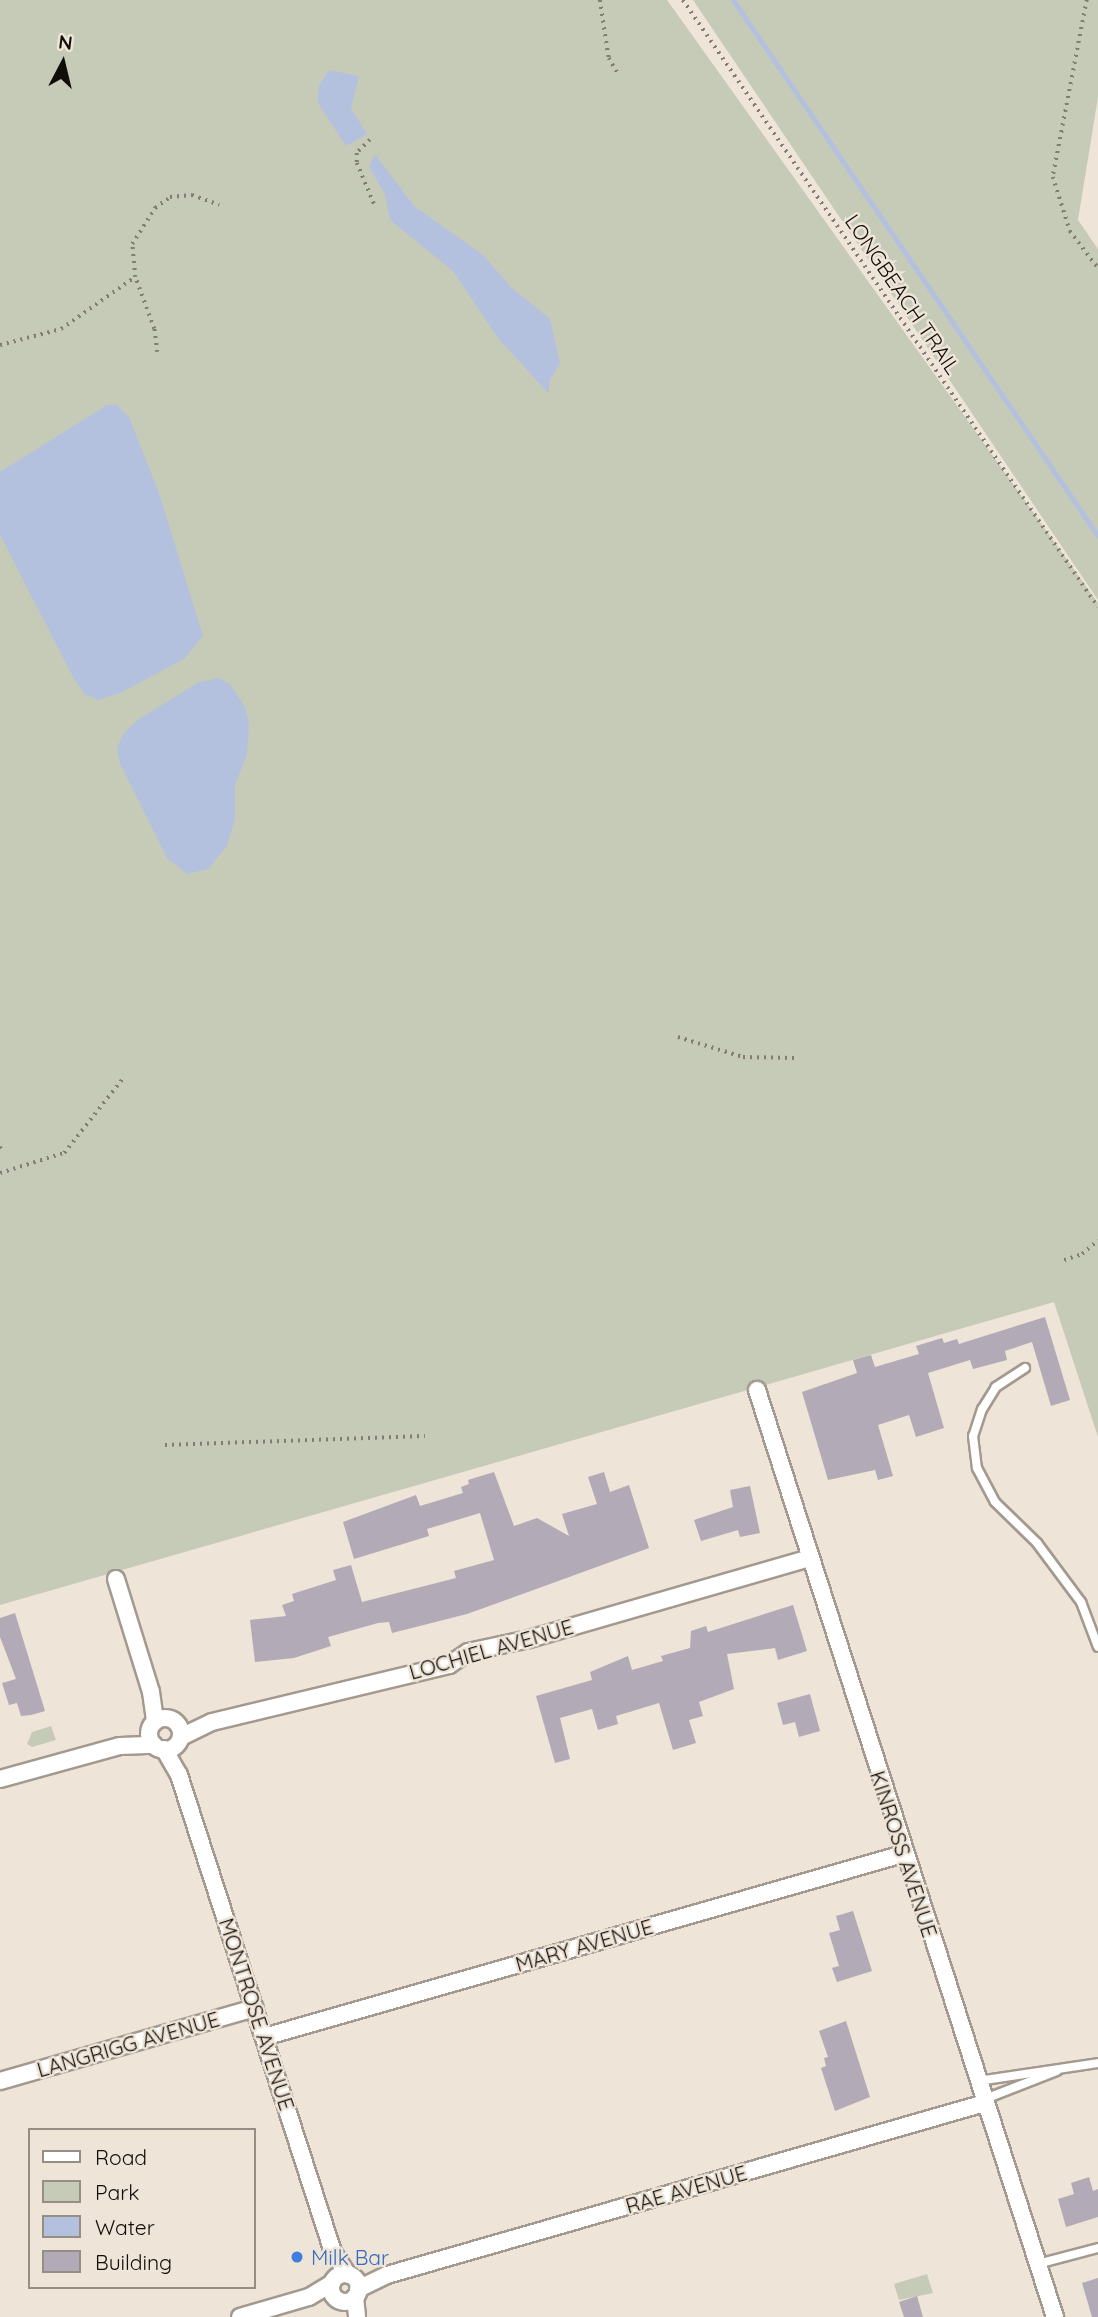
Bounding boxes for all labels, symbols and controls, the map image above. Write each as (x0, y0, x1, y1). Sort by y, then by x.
north arrow (28, 28, 98, 98)
text: N (57, 29, 74, 55)
street label: LONGBEACH TRAIL (840, 209, 966, 379)
street label: LOCHIEL AVENUE (406, 1614, 576, 1684)
street label: KINROSS AVENUE (865, 1767, 943, 1941)
street label: MARY AVENUE (512, 1913, 656, 1977)
street label: MONTROSE AVENUE (214, 1915, 300, 2113)
street label: LANGRIGG AVENUE (34, 2006, 222, 2082)
legend (28, 2128, 256, 2289)
text: Road (95, 2144, 147, 2170)
street label: RAE AVENUE (622, 2160, 750, 2218)
text: Park (95, 2179, 139, 2205)
text: Water (95, 2214, 155, 2240)
place label: Milk Bar (311, 2244, 389, 2270)
text: Building (95, 2249, 172, 2275)
marker: Milk Bar (289, 2249, 305, 2265)

